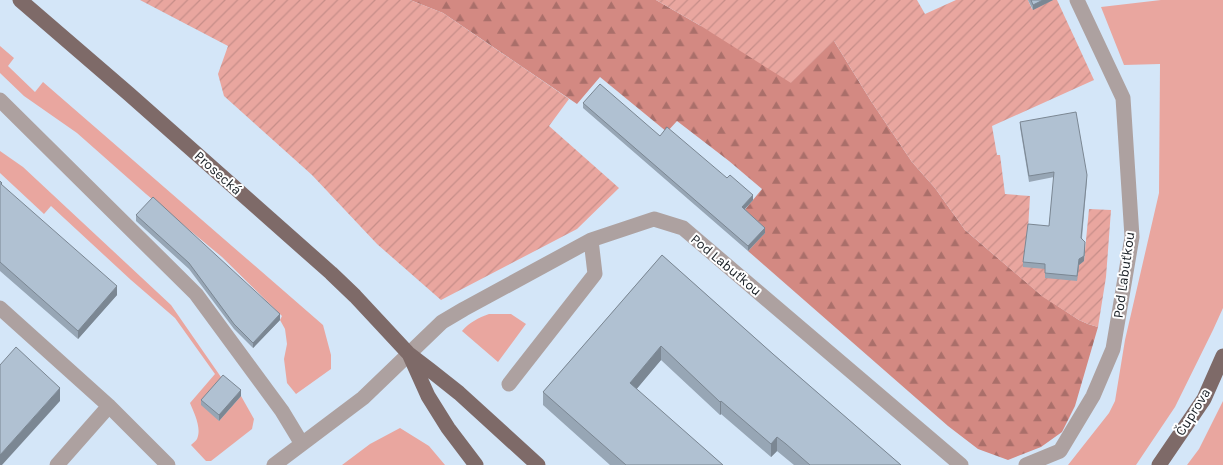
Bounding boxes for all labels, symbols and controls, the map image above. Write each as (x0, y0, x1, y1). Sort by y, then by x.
street label: Prosecká (191, 147, 245, 199)
street label: Pod Labuťkou (687, 230, 765, 300)
street label: Pod Labuťkou (1110, 231, 1138, 319)
street label: Čuprova (1172, 385, 1214, 439)

